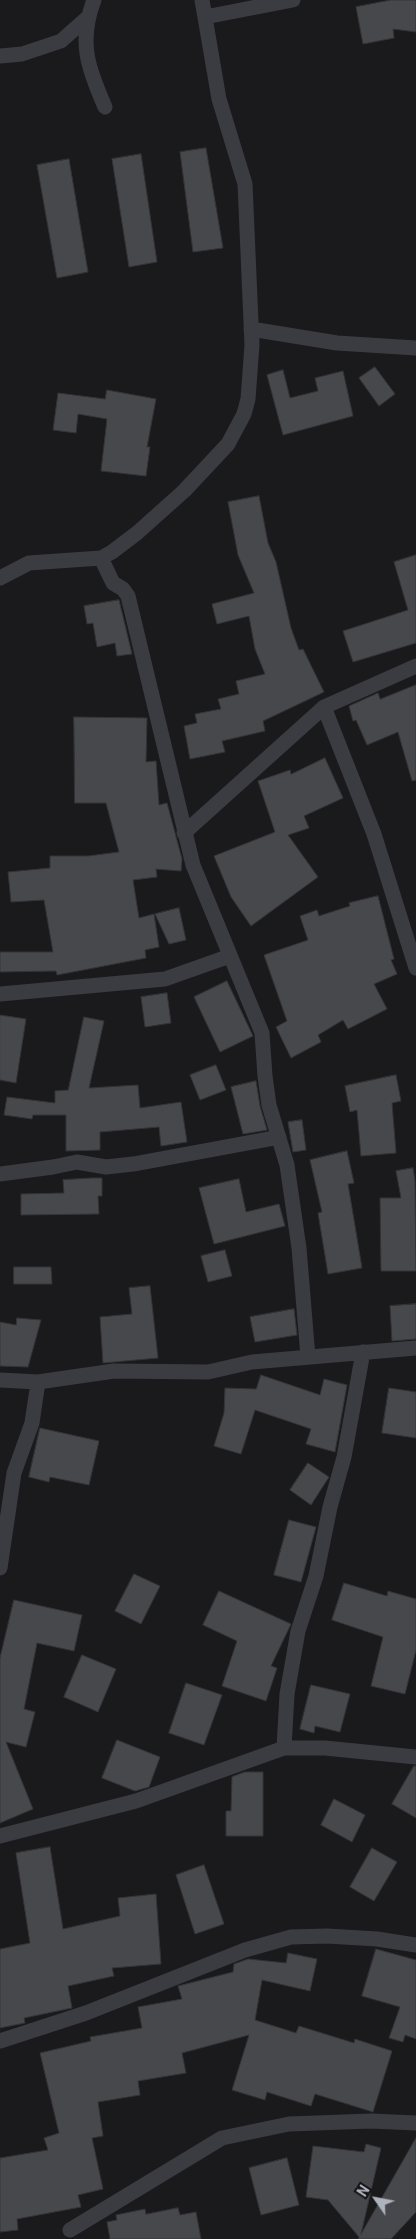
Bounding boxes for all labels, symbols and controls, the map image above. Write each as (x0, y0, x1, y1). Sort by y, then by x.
north arrow (351, 2174, 401, 2224)
text: N (354, 2182, 373, 2199)

